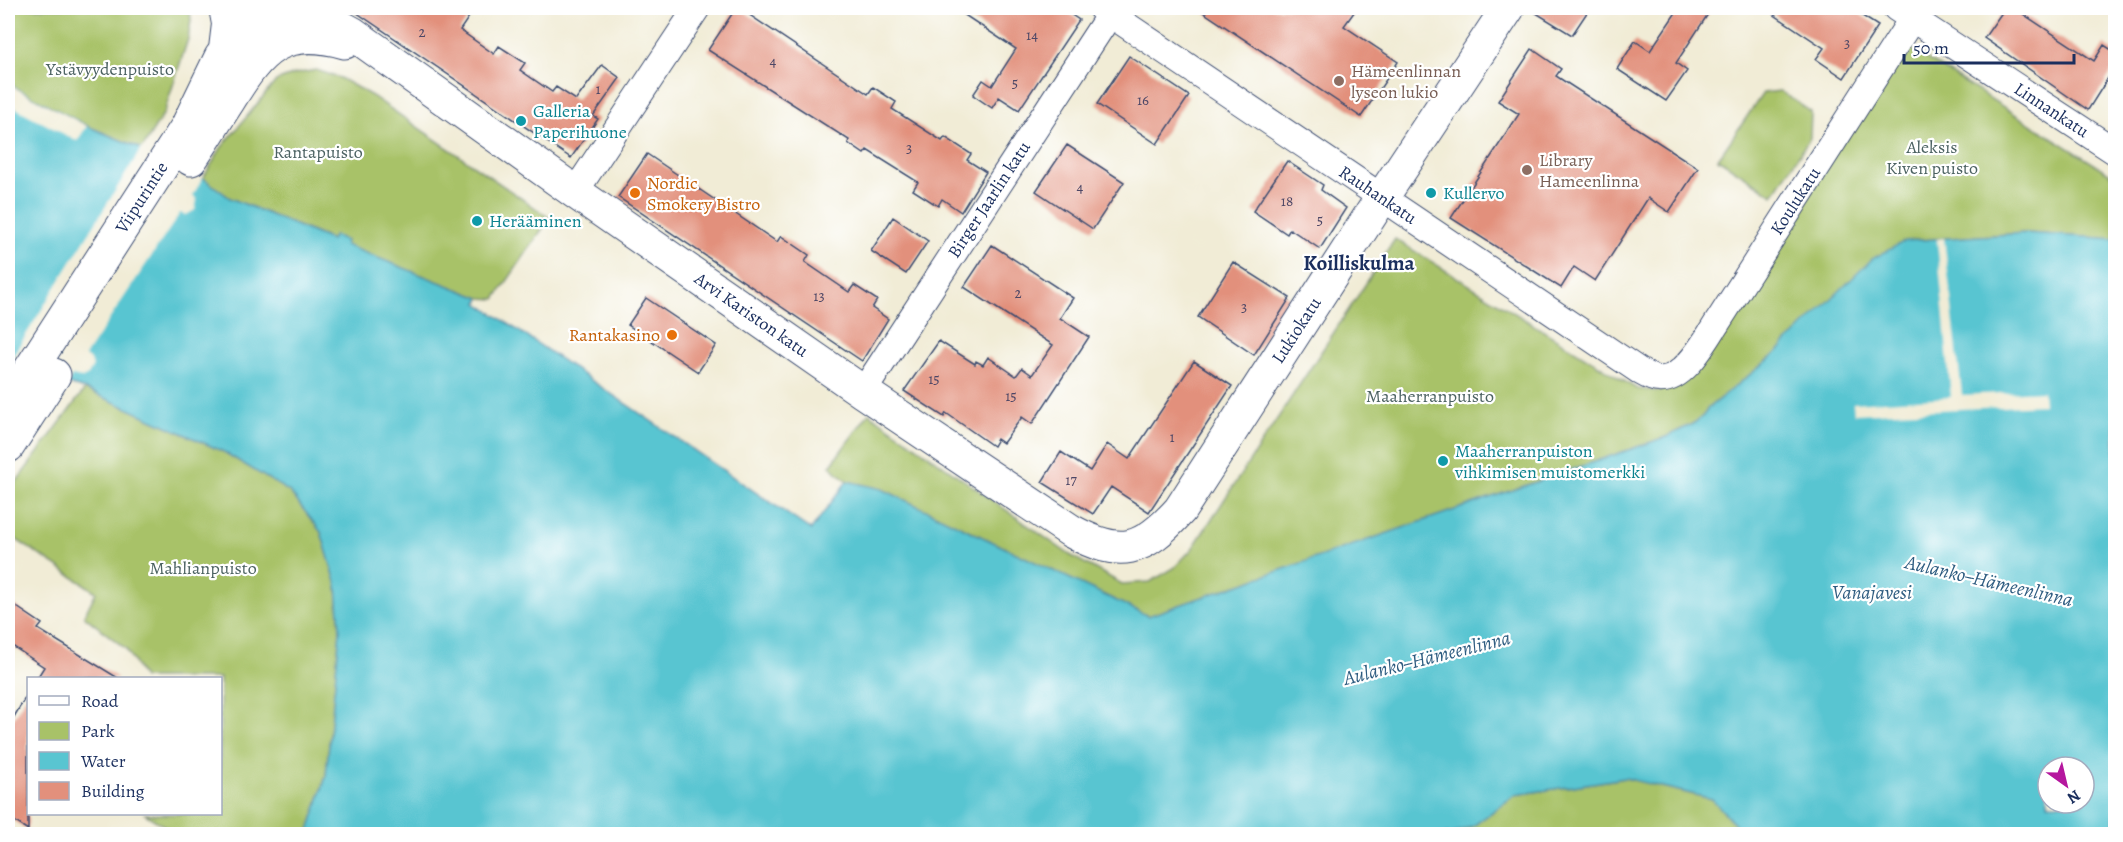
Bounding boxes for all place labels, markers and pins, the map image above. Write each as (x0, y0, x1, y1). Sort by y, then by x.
place label: Hämeenlinnan lyseon lukio (1351, 59, 1461, 104)
marker: Hämeenlinnan lyseon lukio (1332, 74, 1346, 88)
place label: Galleria Paperihuone (533, 99, 627, 144)
marker: Galleria Paperihuone (514, 114, 528, 128)
place label: Library Hameenlinna (1539, 148, 1640, 193)
marker: Library Hameenlinna (1520, 163, 1534, 177)
place label: Nordic Smokery Bistro (647, 171, 760, 216)
place label: Kullervo (1443, 181, 1504, 205)
marker: Nordic Smokery Bistro (628, 186, 642, 200)
marker: Kullervo (1424, 186, 1438, 200)
place label: Herääminen (489, 209, 582, 233)
marker: Herääminen (470, 214, 484, 228)
place label: Rantakasino (569, 323, 660, 347)
marker: Rantakasino (665, 328, 679, 342)
place label: Maaherranpuiston vihkimisen muistomerkki (1454, 439, 1645, 484)
marker: Maaherranpuiston vihkimisen muistomerkki (1436, 454, 1450, 468)

